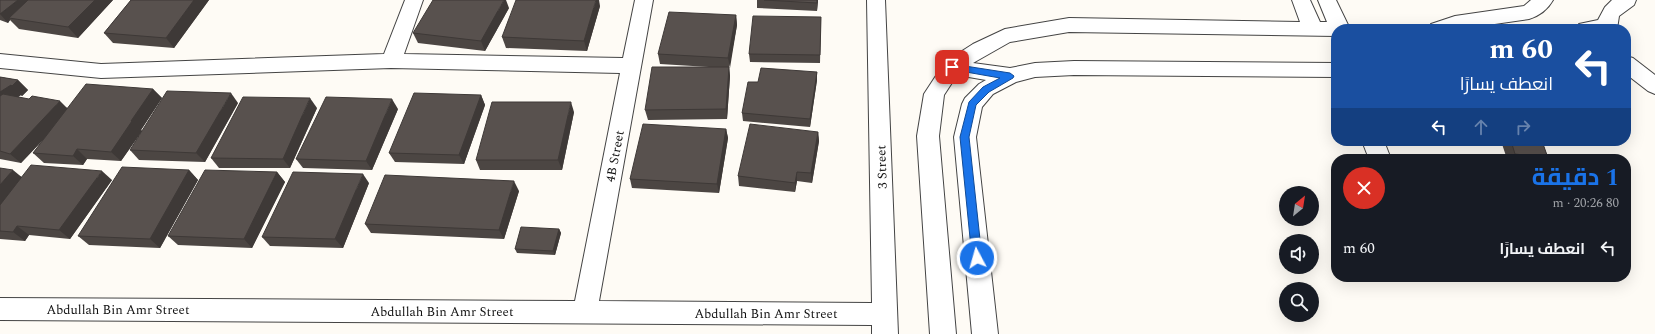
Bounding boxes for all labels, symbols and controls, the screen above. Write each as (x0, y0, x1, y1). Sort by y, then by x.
text: 60 m (1489, 28, 1553, 71)
icon: left (1567, 40, 1619, 92)
pin (935, 50, 969, 84)
icon: arrive (941, 56, 963, 78)
text: انعطف يسارًا (1460, 71, 1553, 98)
icon: left (1428, 116, 1450, 138)
icon: ahead (1470, 116, 1492, 138)
icon: right (1512, 116, 1534, 138)
street label: 4B Street (600, 128, 630, 184)
street label: 3 Street (871, 144, 893, 189)
text: 1 دقيقة (1532, 160, 1619, 196)
button: close (1343, 167, 1385, 209)
north arrow (1279, 186, 1319, 226)
map controls (1279, 186, 1319, 322)
text: 80 m · 20:26 (1553, 193, 1619, 213)
button: sound (1279, 234, 1319, 274)
position arrow (956, 237, 998, 279)
text: 60 m (1343, 237, 1375, 260)
icon: left (1597, 237, 1619, 259)
text: انعطف يسارًا (1499, 238, 1585, 261)
button: search (1279, 282, 1319, 322)
street label: Abdullah Bin Amr Street (46, 300, 190, 320)
street label: Abdullah Bin Amr Street (370, 302, 514, 322)
street label: Abdullah Bin Amr Street (694, 304, 838, 324)

